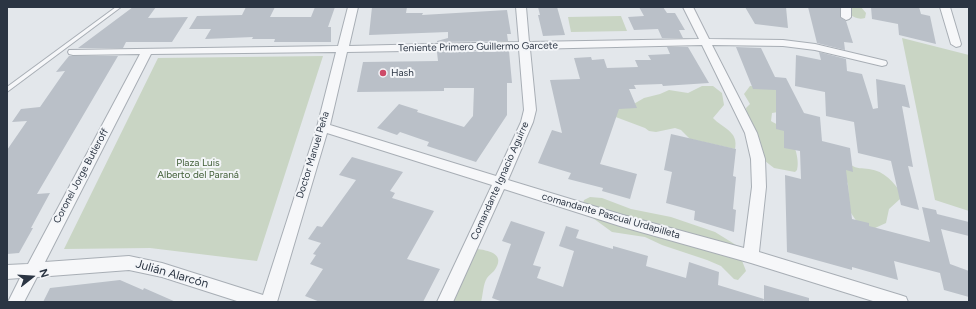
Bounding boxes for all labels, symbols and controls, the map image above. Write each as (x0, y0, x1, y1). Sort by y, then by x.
street label: Teniente Primero Guillermo Garcete (398, 40, 558, 54)
place label: Hash (391, 67, 414, 79)
marker: Hash (378, 68, 388, 78)
street label: Doctor Manuel Peña (294, 110, 332, 200)
street label: Comandante Ignacio Aguirre (468, 120, 532, 242)
street label: Coronel Jorge Butleroff (51, 127, 111, 225)
park label: Plaza Luis Alberto del Paraná (157, 157, 239, 180)
street label: comandante Pascual Urdapilleta (541, 190, 681, 242)
north arrow (12, 257, 52, 297)
street label: Julián Alarcón (134, 257, 210, 291)
text: N (36, 267, 51, 279)

